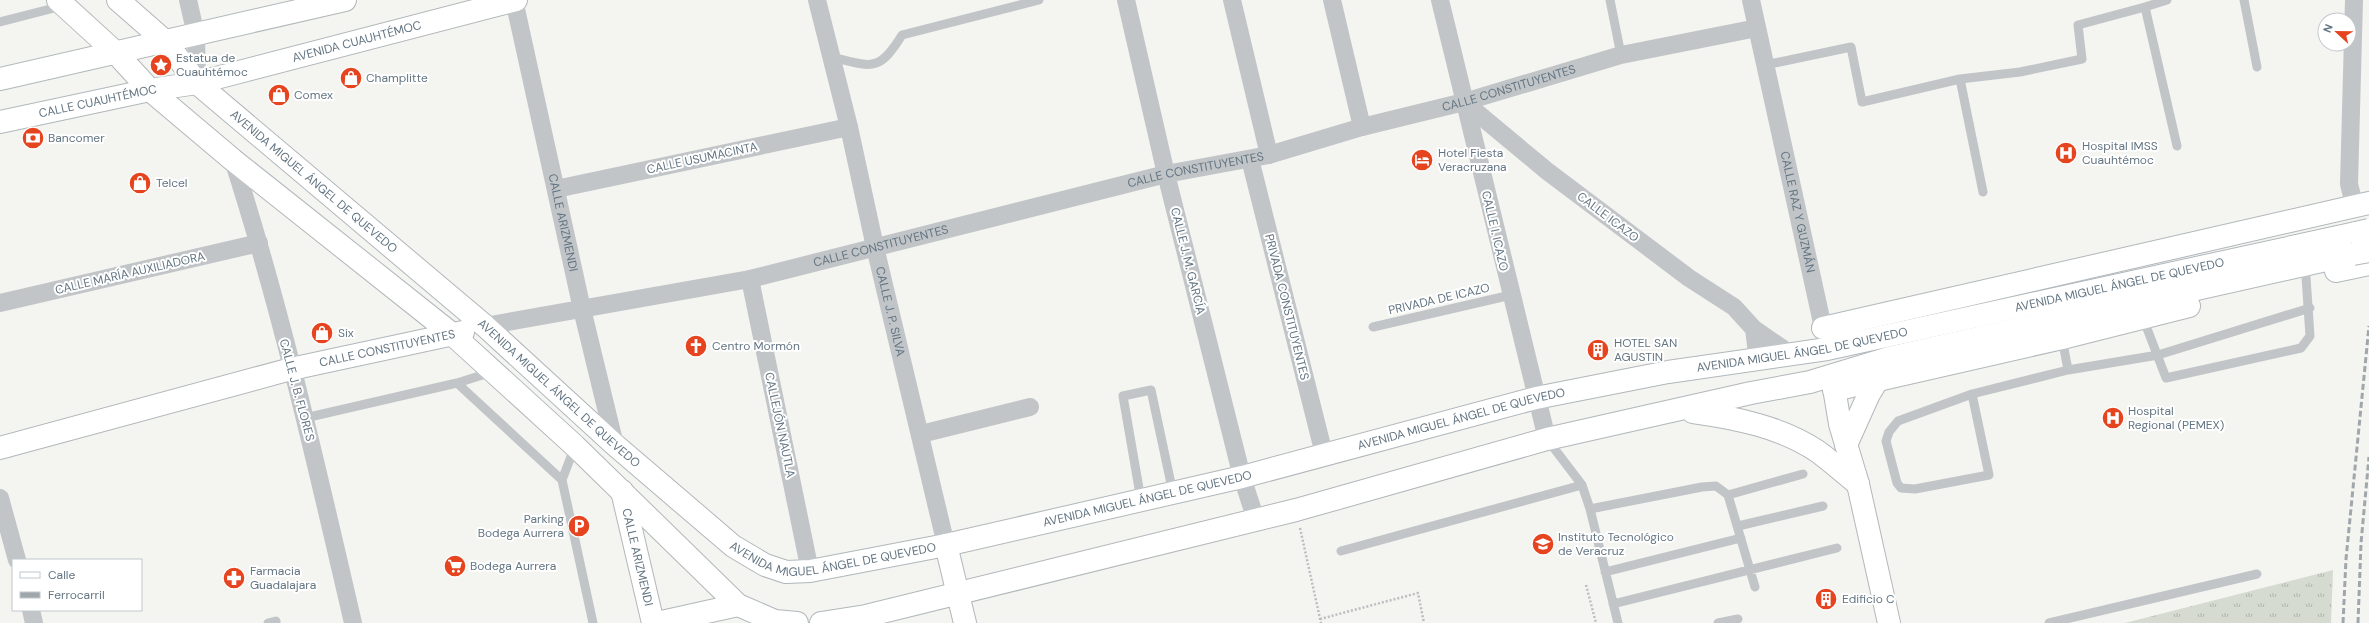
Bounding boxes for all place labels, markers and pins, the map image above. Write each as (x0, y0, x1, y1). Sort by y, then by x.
place label: Estatua de Cuauhtémoc (176, 50, 248, 80)
place icon: Estatua de Cuauhtémoc (148, 52, 174, 78)
shop icon: Champlitte (338, 65, 364, 91)
place label: Champlitte (366, 70, 428, 86)
shop icon: Comex (266, 82, 292, 108)
place label: Comex (294, 87, 333, 103)
bank icon: Bancomer (20, 125, 46, 151)
place label: Bancomer (48, 130, 105, 146)
place label: Hospital IMSS Cuauhtémoc (2082, 138, 2158, 168)
hospital icon: Hospital IMSS Cuauhtémoc (2053, 140, 2079, 166)
place label: Hotel Fiesta Veracruzana (1438, 145, 1507, 175)
hotel icon: Hotel Fiesta Veracruzana (1409, 147, 1435, 173)
shop icon: Telcel (127, 170, 153, 196)
place label: Telcel (156, 175, 188, 191)
shop icon: Six (309, 320, 335, 346)
place label: Six (338, 325, 354, 341)
church icon: Centro Mormón (683, 333, 709, 359)
place label: HOTEL SAN AGUSTIN (1614, 335, 1677, 365)
building icon: HOTEL SAN AGUSTIN (1585, 337, 1611, 363)
place label: Centro Mormón (712, 338, 800, 354)
place label: Hospital Regional (PEMEX) (2128, 403, 2224, 433)
hospital icon: Hospital Regional (PEMEX) (2100, 405, 2126, 431)
place label: Parking Bodega Aurrera (478, 511, 564, 541)
parking icon: Parking Bodega Aurrera (566, 513, 592, 539)
place label: Instituto Tecnológico de Veracruz (1558, 529, 1674, 559)
school or university icon: Instituto Tecnológico de Veracruz (1530, 531, 1556, 557)
supermarket icon: Bodega Aurrera (442, 553, 468, 579)
place label: Bodega Aurrera (470, 558, 556, 574)
place label: Farmacia Guadalajara (250, 563, 316, 593)
pharmacy icon: Farmacia Guadalajara (221, 565, 247, 591)
building icon: Edificio C (1813, 586, 1839, 612)
place label: Edificio C (1842, 591, 1895, 607)

